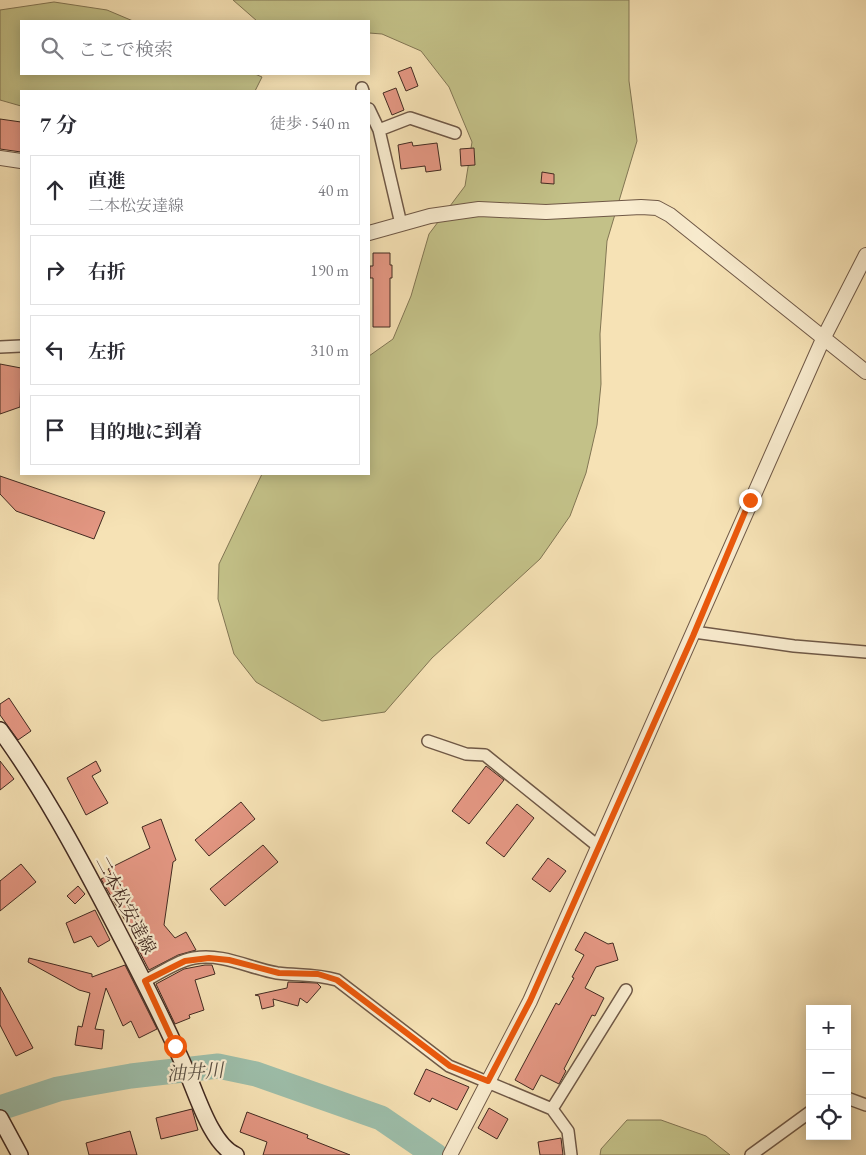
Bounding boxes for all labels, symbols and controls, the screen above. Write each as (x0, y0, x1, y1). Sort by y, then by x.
search box (20, 20, 370, 75)
icon: search (38, 34, 66, 62)
text: ここで検索 (78, 37, 173, 62)
text: 7 分 (40, 111, 77, 138)
text: 徒歩 · 540 m (270, 113, 350, 134)
text: 直進 (88, 168, 126, 193)
icon: ahead (41, 176, 69, 204)
text: 40 m (318, 180, 349, 201)
text: 二本松安達線 (88, 195, 184, 216)
icon: right (41, 256, 69, 284)
text: 右折 (88, 259, 126, 284)
text: 190 m (310, 260, 349, 281)
icon: left (41, 336, 69, 364)
text: 左折 (88, 339, 126, 364)
text: 310 m (310, 340, 349, 361)
icon: arrive (41, 416, 69, 444)
text: 目的地に到着 (88, 419, 202, 444)
route end (739, 489, 762, 512)
street label: 二本松安達線 (90, 852, 162, 958)
map controls (806, 1005, 851, 1140)
button: + (806, 1005, 851, 1050)
route start (164, 1035, 187, 1058)
button: − (806, 1050, 851, 1095)
water label: 油井川 (166, 1057, 226, 1086)
button: locate (806, 1095, 851, 1140)

